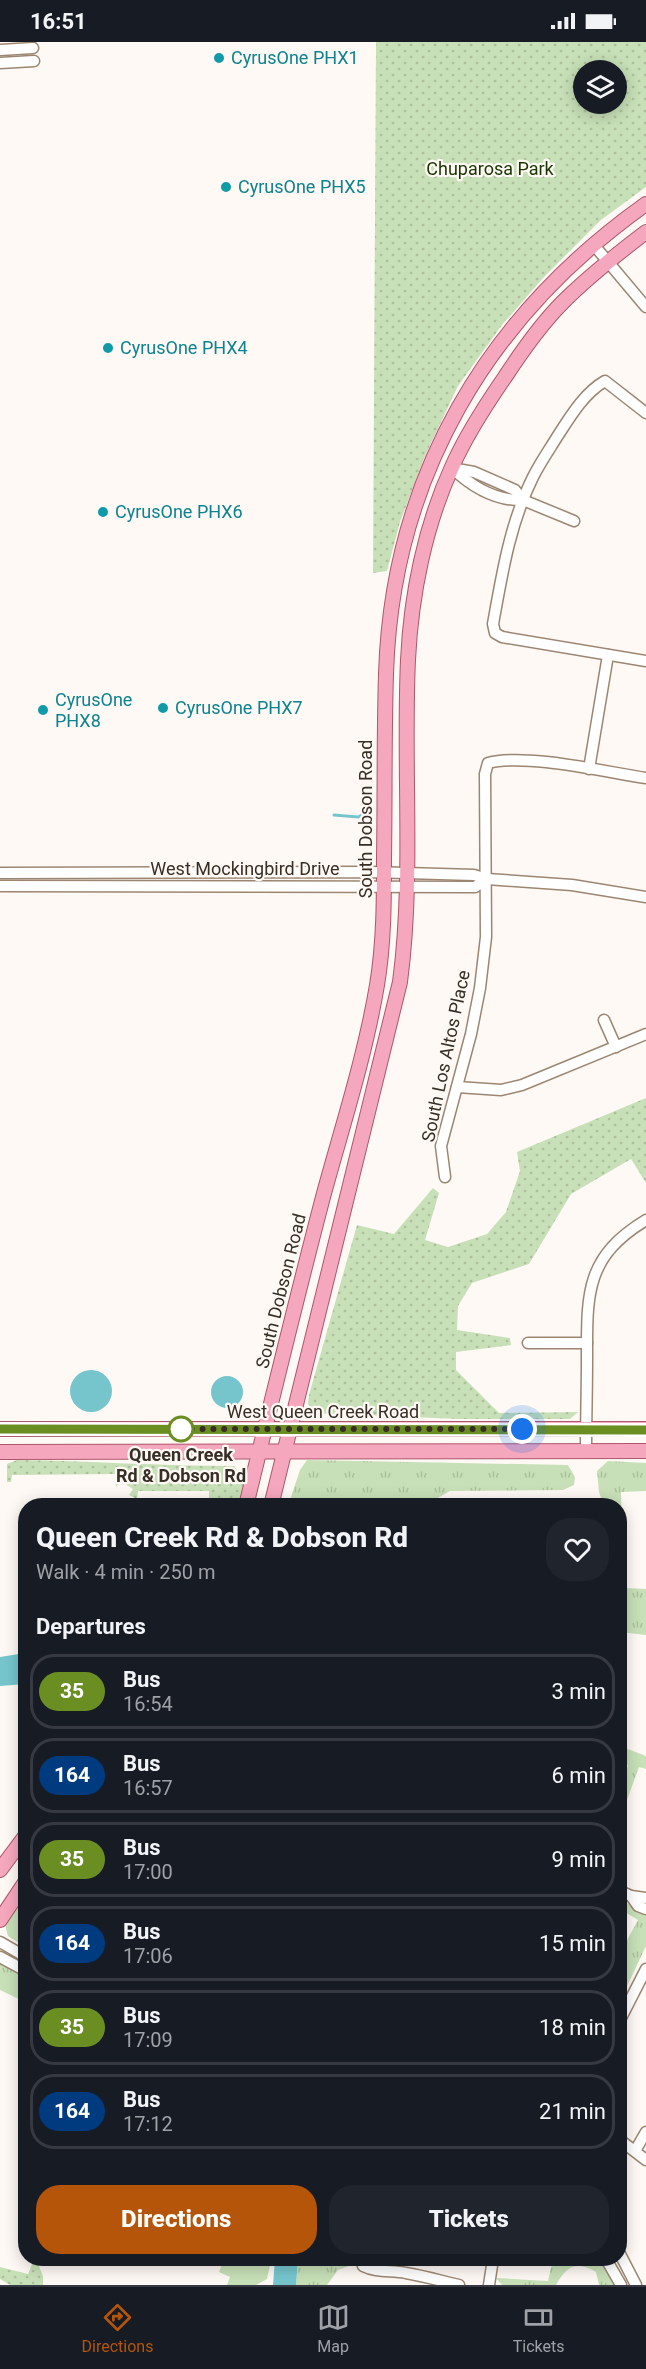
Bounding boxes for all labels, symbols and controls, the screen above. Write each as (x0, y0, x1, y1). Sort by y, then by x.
text: 16:51 (30, 9, 87, 34)
place label: CyrusOne PHX1 (231, 47, 359, 68)
marker: CyrusOne PHX1 (212, 51, 226, 65)
map controls (573, 60, 627, 114)
button: layers (573, 60, 627, 114)
park label: Chuparosa Park (426, 158, 555, 179)
place label: CyrusOne PHX5 (238, 176, 366, 197)
marker: CyrusOne PHX5 (219, 180, 233, 194)
place label: CyrusOne PHX4 (120, 337, 248, 358)
marker: CyrusOne PHX4 (101, 341, 115, 355)
place label: CyrusOne PHX6 (115, 501, 243, 522)
marker: CyrusOne PHX6 (96, 505, 110, 519)
place label: CyrusOne PHX8 (55, 689, 132, 731)
place label: CyrusOne PHX7 (175, 697, 303, 718)
marker: CyrusOne PHX7 (156, 701, 170, 715)
marker: CyrusOne PHX8 (36, 703, 50, 717)
street label: South Dobson Road (355, 740, 376, 898)
street label: West Mockingbird Drive (150, 858, 340, 879)
street label: South Los Altos Place (417, 968, 474, 1144)
street label: South Dobson Road (251, 1211, 310, 1370)
street label: West Queen Creek Road (227, 1401, 419, 1422)
your location (507, 1414, 537, 1444)
marker: Queen Creek Rd & Dobson Rd (168, 1416, 194, 1442)
place label: Queen Creek Rd & Dobson Rd (116, 1444, 246, 1486)
button: heart (546, 1518, 609, 1581)
text: Queen Creek Rd & Dobson Rd (36, 1521, 408, 1554)
text: Walk · 4 min · 250 m (36, 1560, 215, 1584)
text: Departures (36, 1614, 146, 1639)
text: Bus (123, 1667, 161, 1692)
text: 35 (60, 1679, 84, 1703)
text: 3 min (551, 1679, 606, 1704)
text: 16:54 (123, 1692, 173, 1716)
text: Bus (123, 1751, 161, 1776)
text: 164 (54, 1763, 90, 1787)
text: 6 min (551, 1763, 606, 1788)
text: 16:57 (123, 1776, 173, 1800)
text: Bus (123, 1835, 161, 1860)
text: 35 (60, 1847, 84, 1871)
text: 9 min (551, 1847, 606, 1872)
text: 17:00 (123, 1860, 173, 1884)
text: Bus (123, 1919, 161, 1944)
text: 164 (54, 1931, 90, 1955)
text: 15 min (539, 1931, 606, 1956)
text: 17:06 (123, 1944, 173, 1968)
text: Bus (123, 2003, 161, 2028)
text: 35 (60, 2015, 84, 2039)
text: 18 min (539, 2015, 606, 2040)
text: 17:09 (123, 2028, 173, 2052)
text: Bus (123, 2087, 161, 2112)
text: 164 (54, 2099, 90, 2123)
text: 21 min (539, 2099, 606, 2124)
text: 17:12 (123, 2112, 173, 2136)
button: Directions (36, 2185, 317, 2254)
button: Tickets (329, 2185, 609, 2254)
tab: Directions (82, 2301, 153, 2356)
tab: Map (317, 2301, 350, 2356)
tab: Tickets (513, 2301, 564, 2356)

